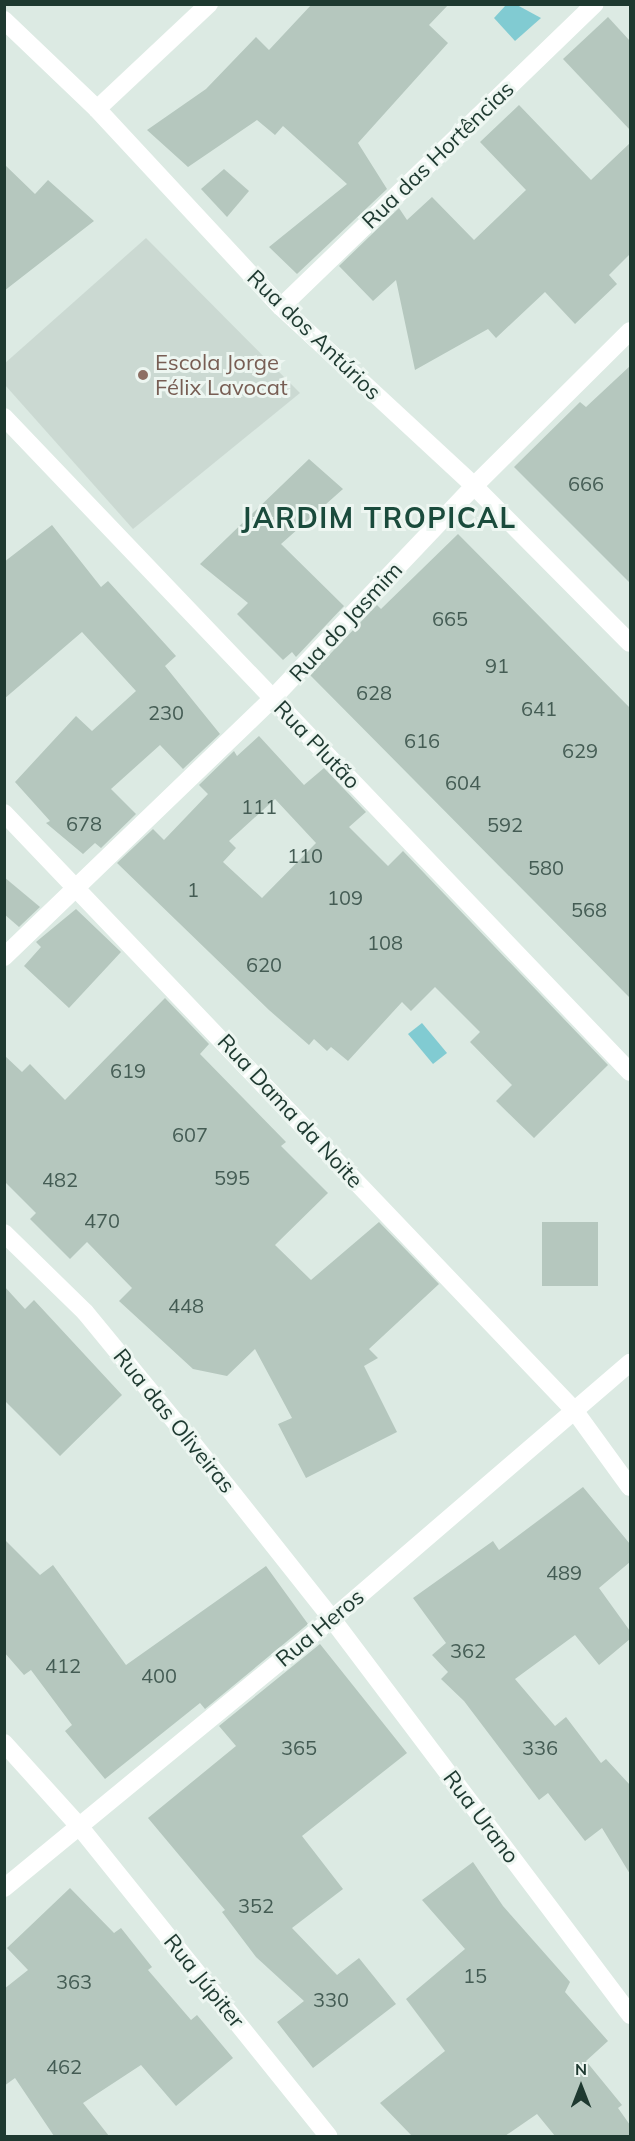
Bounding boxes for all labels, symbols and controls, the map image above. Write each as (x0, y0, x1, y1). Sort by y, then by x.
street label: Rua das Hortências (357, 76, 519, 234)
street label: Rua dos Antúrios (242, 265, 386, 405)
place label: Escola Jorge Félix Lavocat (155, 349, 288, 400)
marker: Escola Jorge Félix Lavocat (136, 368, 150, 382)
house number: 666 (568, 471, 604, 495)
district label: JARDIM TROPICAL (241, 501, 517, 535)
street label: Rua do Jasmim (284, 557, 408, 687)
house number: 665 (432, 606, 468, 630)
house number: 91 (485, 653, 509, 677)
house number: 628 (356, 680, 392, 704)
street label: Rua Plutão (268, 695, 366, 795)
house number: 641 (521, 696, 557, 720)
house number: 230 (148, 700, 184, 724)
house number: 616 (404, 728, 440, 752)
house number: 629 (562, 738, 598, 762)
house number: 604 (445, 770, 481, 794)
house number: 111 (241, 794, 277, 818)
house number: 678 (66, 811, 102, 835)
house number: 592 (487, 812, 523, 836)
house number: 110 (287, 843, 323, 867)
house number: 580 (528, 855, 564, 879)
house number: 1 (187, 877, 199, 901)
house number: 109 (327, 885, 363, 909)
house number: 568 (571, 897, 607, 921)
house number: 108 (367, 930, 403, 954)
house number: 620 (246, 952, 282, 976)
street label: Rua Dama da Noite (212, 1029, 368, 1193)
house number: 619 (110, 1058, 146, 1082)
house number: 607 (172, 1122, 208, 1146)
house number: 595 (214, 1165, 250, 1189)
house number: 482 (42, 1167, 78, 1191)
house number: 470 (84, 1208, 120, 1232)
house number: 448 (168, 1293, 204, 1317)
street label: Rua das Oliveiras (108, 1343, 240, 1499)
house number: 489 (546, 1560, 582, 1584)
street label: Rua Heros (271, 1583, 369, 1673)
house number: 362 (450, 1638, 486, 1662)
house number: 412 (45, 1653, 81, 1677)
house number: 400 (141, 1663, 177, 1687)
house number: 365 (281, 1735, 317, 1759)
house number: 336 (522, 1735, 558, 1759)
street label: Rua Urano (438, 1765, 524, 1869)
house number: 352 (238, 1893, 274, 1917)
street label: Rua Júpiter (158, 1929, 250, 2033)
house number: 15 (463, 1963, 487, 1987)
house number: 363 (56, 1969, 92, 1993)
house number: 330 (313, 1987, 349, 2011)
house number: 462 (46, 2054, 82, 2078)
north arrow (551, 2057, 611, 2117)
text: N (575, 2059, 587, 2079)

